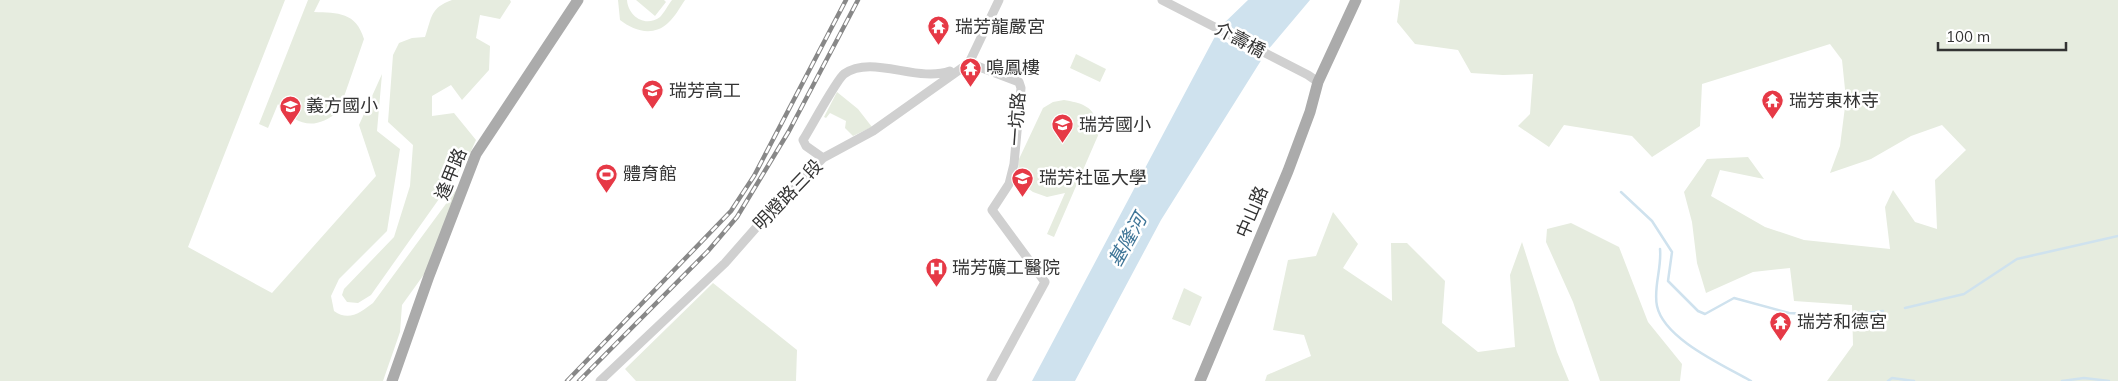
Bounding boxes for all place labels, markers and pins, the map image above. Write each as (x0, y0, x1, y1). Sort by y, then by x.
temple icon: 瑞芳龍嚴宮 (927, 15, 951, 46)
place label: 瑞芳龍嚴宮 (955, 15, 1045, 38)
temple icon: 鳴鳳樓 (958, 56, 982, 87)
place label: 鳴鳳樓 (986, 56, 1040, 79)
school or university icon: 瑞芳高工 (641, 79, 665, 110)
place label: 瑞芳高工 (669, 79, 741, 102)
temple icon: 瑞芳東林寺 (1761, 89, 1785, 120)
place label: 瑞芳東林寺 (1789, 89, 1879, 112)
school or university icon: 義方國小 (278, 94, 302, 125)
place label: 義方國小 (306, 94, 378, 117)
school or university icon: 瑞芳國小 (1051, 113, 1075, 144)
place label: 瑞芳國小 (1079, 113, 1151, 136)
sports icon: 體育館 (595, 162, 619, 193)
place label: 體育館 (623, 162, 677, 185)
school or university icon: 瑞芳社區大學 (1011, 166, 1035, 197)
place label: 瑞芳社區大學 (1039, 166, 1147, 189)
hospital icon: 瑞芳礦工醫院 (924, 256, 948, 287)
place label: 瑞芳礦工醫院 (952, 256, 1060, 279)
temple icon: 瑞芳和德宮 (1769, 310, 1793, 341)
place label: 瑞芳和德宮 (1797, 310, 1887, 333)

